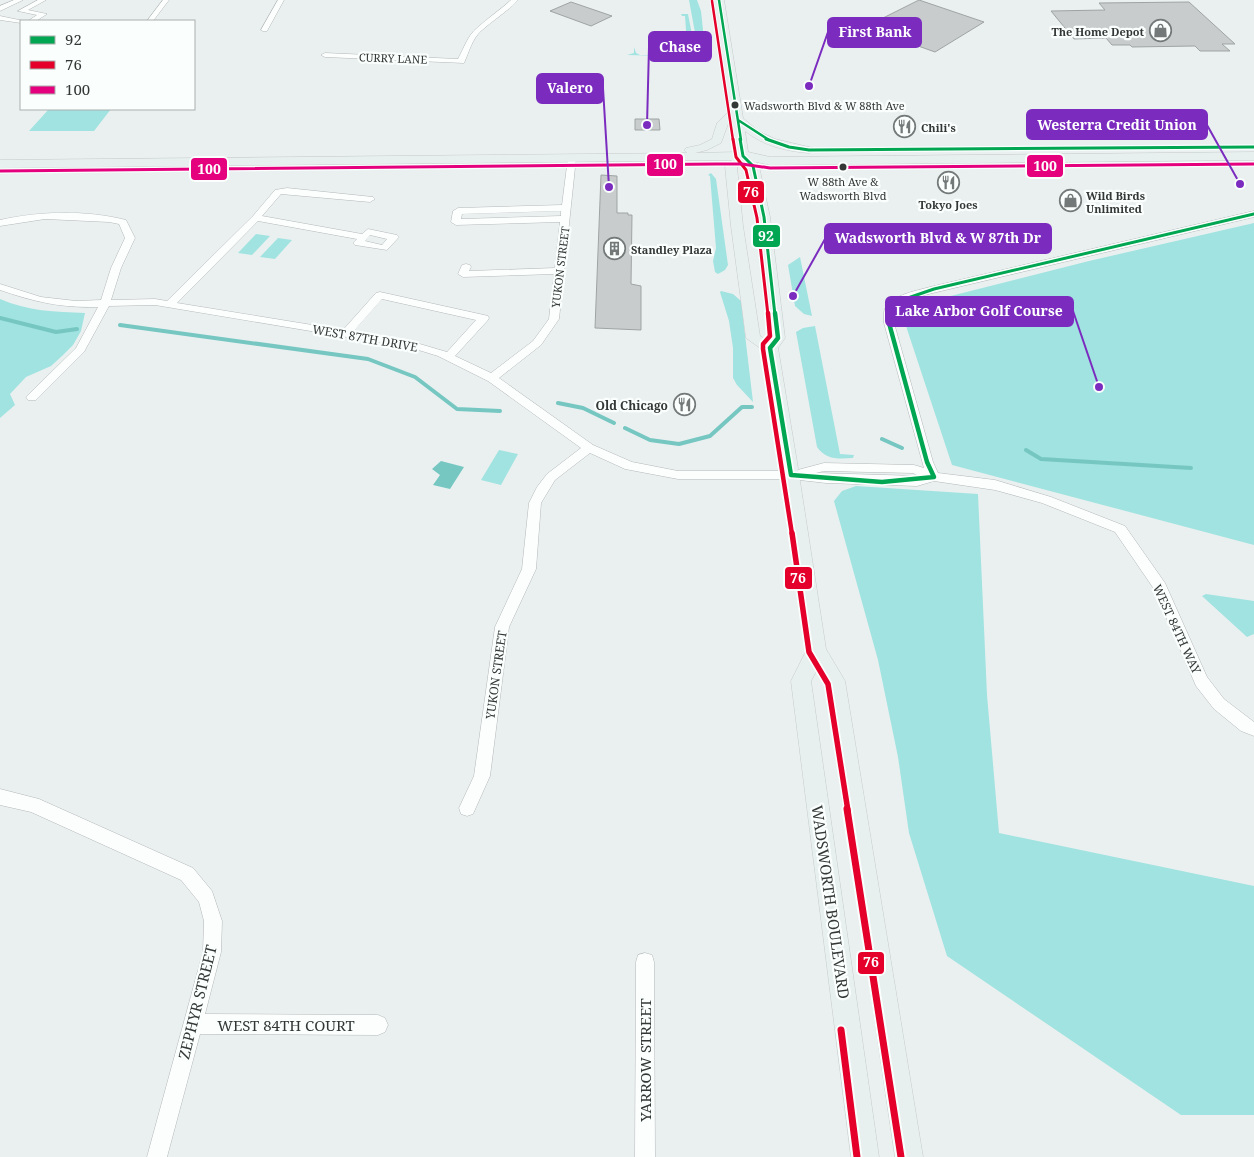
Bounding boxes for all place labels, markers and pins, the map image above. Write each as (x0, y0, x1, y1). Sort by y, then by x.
callout: First Bank (828, 18, 921, 47)
shop icon: The Home Depot (1148, 19, 1172, 43)
place label: The Home Depot (1052, 24, 1145, 39)
callout: Chase (649, 32, 711, 61)
callout: Valero (537, 74, 603, 103)
place label: Wadsworth Blvd & W 88th Ave (744, 98, 905, 113)
marker: Wadsworth Blvd & W 88th Ave (730, 100, 740, 110)
callout: Westerra Credit Union (1027, 110, 1207, 139)
restaurant icon: Chili's (893, 115, 917, 139)
place label: Chili's (921, 120, 956, 135)
marker: W 88th Ave & Wadsworth Blvd (838, 162, 848, 172)
restaurant icon: Tokyo Joes (936, 171, 960, 195)
place label: W 88th Ave & Wadsworth Blvd (799, 174, 887, 203)
place label: Wild Birds Unlimited (1086, 188, 1145, 216)
shop icon: Wild Birds Unlimited (1058, 189, 1082, 213)
place label: Tokyo Joes (918, 197, 978, 212)
callout: Wadsworth Blvd & W 87th Dr (825, 224, 1051, 253)
building icon: Standley Plaza (603, 237, 627, 261)
place label: Standley Plaza (631, 242, 713, 257)
callout: Lake Arbor Golf Course (886, 297, 1073, 326)
restaurant icon: Old Chicago (672, 393, 696, 417)
place label: Old Chicago (596, 397, 668, 414)

